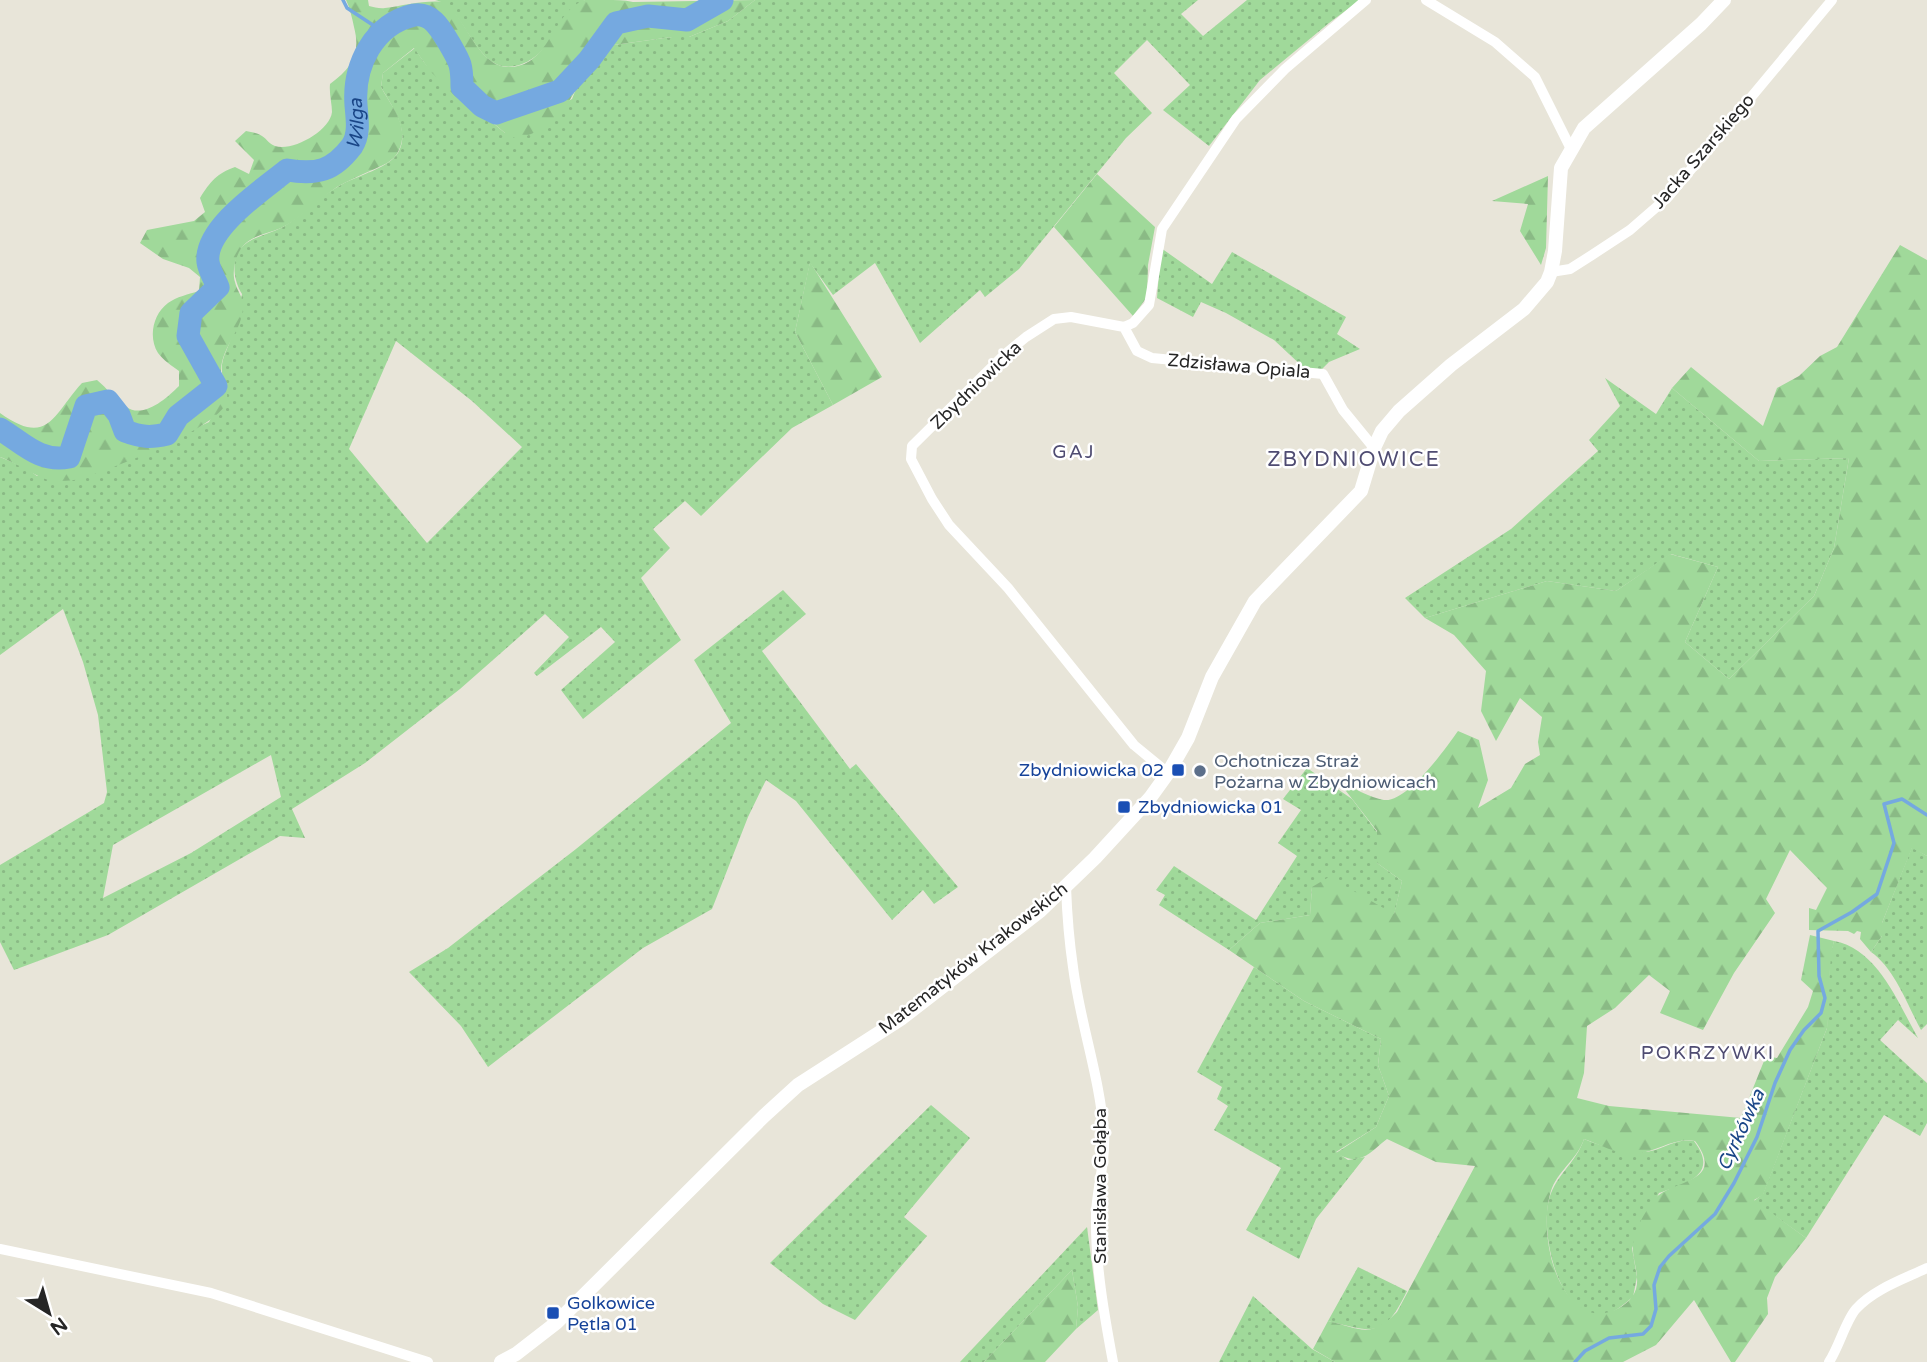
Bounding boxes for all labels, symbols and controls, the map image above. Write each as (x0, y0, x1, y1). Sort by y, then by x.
street label: Jacka Szarskiego (1647, 89, 1759, 213)
water label: Wilga (341, 97, 370, 153)
street label: Zbydniowicka (926, 336, 1026, 434)
street label: Zdzisława Opiala (1167, 349, 1311, 383)
district label: GAJ (1052, 441, 1096, 463)
district label: ZBYDNIOWICE (1267, 447, 1441, 472)
place label: Ochotnicza Straż Pożarna w Zbydniowicach (1214, 750, 1436, 793)
place label: Zbydniowicka 02 (1019, 759, 1164, 781)
marker: Zbydniowicka 02 (1170, 762, 1186, 778)
marker: Ochotnicza Straż Pożarna w Zbydniowicach (1192, 763, 1208, 779)
place label: Zbydniowicka 01 (1138, 796, 1283, 818)
marker: Zbydniowicka 01 (1116, 799, 1132, 815)
street label: Matematyków Krakowskich (874, 877, 1072, 1039)
district label: POKRZYWKI (1641, 1042, 1775, 1064)
water label: Cyrkówka (1713, 1085, 1770, 1174)
street label: Stanisława Gołąba (1089, 1108, 1111, 1264)
north arrow (14, 1278, 84, 1348)
place label: Golkowice Pętla 01 (567, 1292, 655, 1335)
marker: Golkowice Pętla 01 (545, 1305, 561, 1321)
text: N (46, 1312, 71, 1339)

